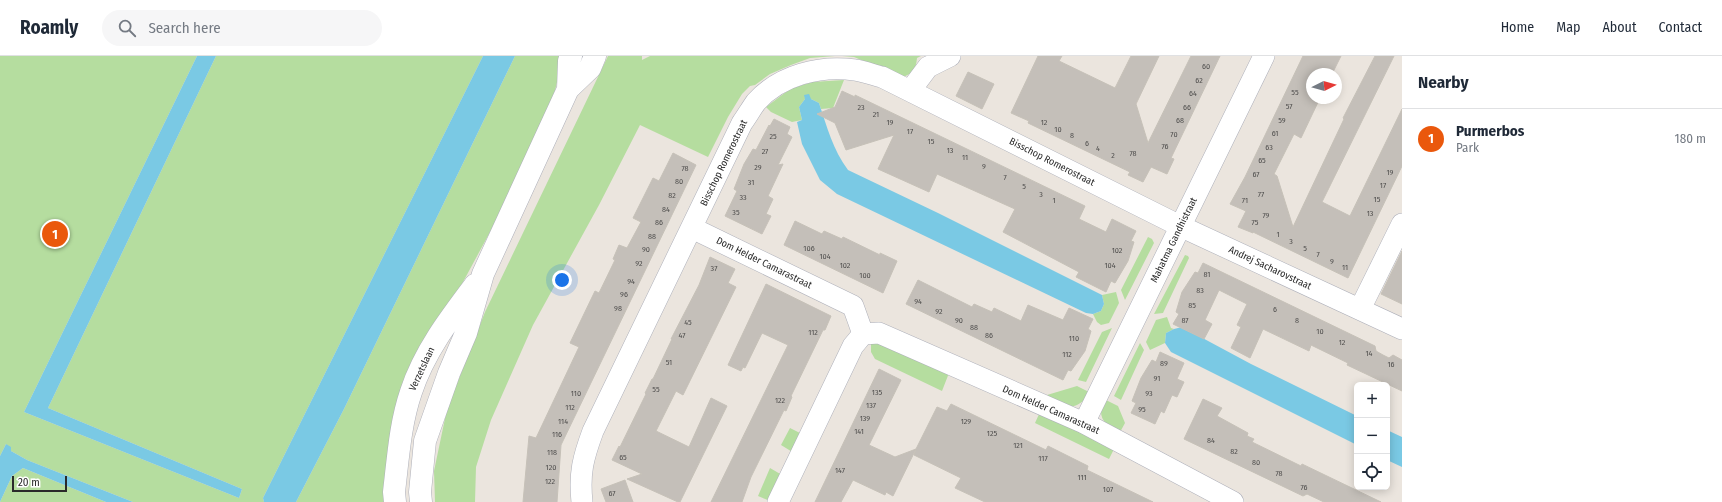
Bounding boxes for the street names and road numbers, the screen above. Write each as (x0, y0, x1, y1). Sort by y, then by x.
street label: Bisschop Romerostraat (698, 117, 750, 208)
street label: Bisschop Romerostraat (1007, 135, 1097, 189)
street label: Mahatma Gandhistraat (1148, 195, 1200, 285)
street label: Dom Helder Camarastraat (714, 235, 814, 292)
street label: Andrej Sacharovstraat (1227, 244, 1314, 293)
street label: Verzetslaan (407, 345, 437, 393)
street label: Dom Helder Camarastraat (1001, 383, 1102, 437)

